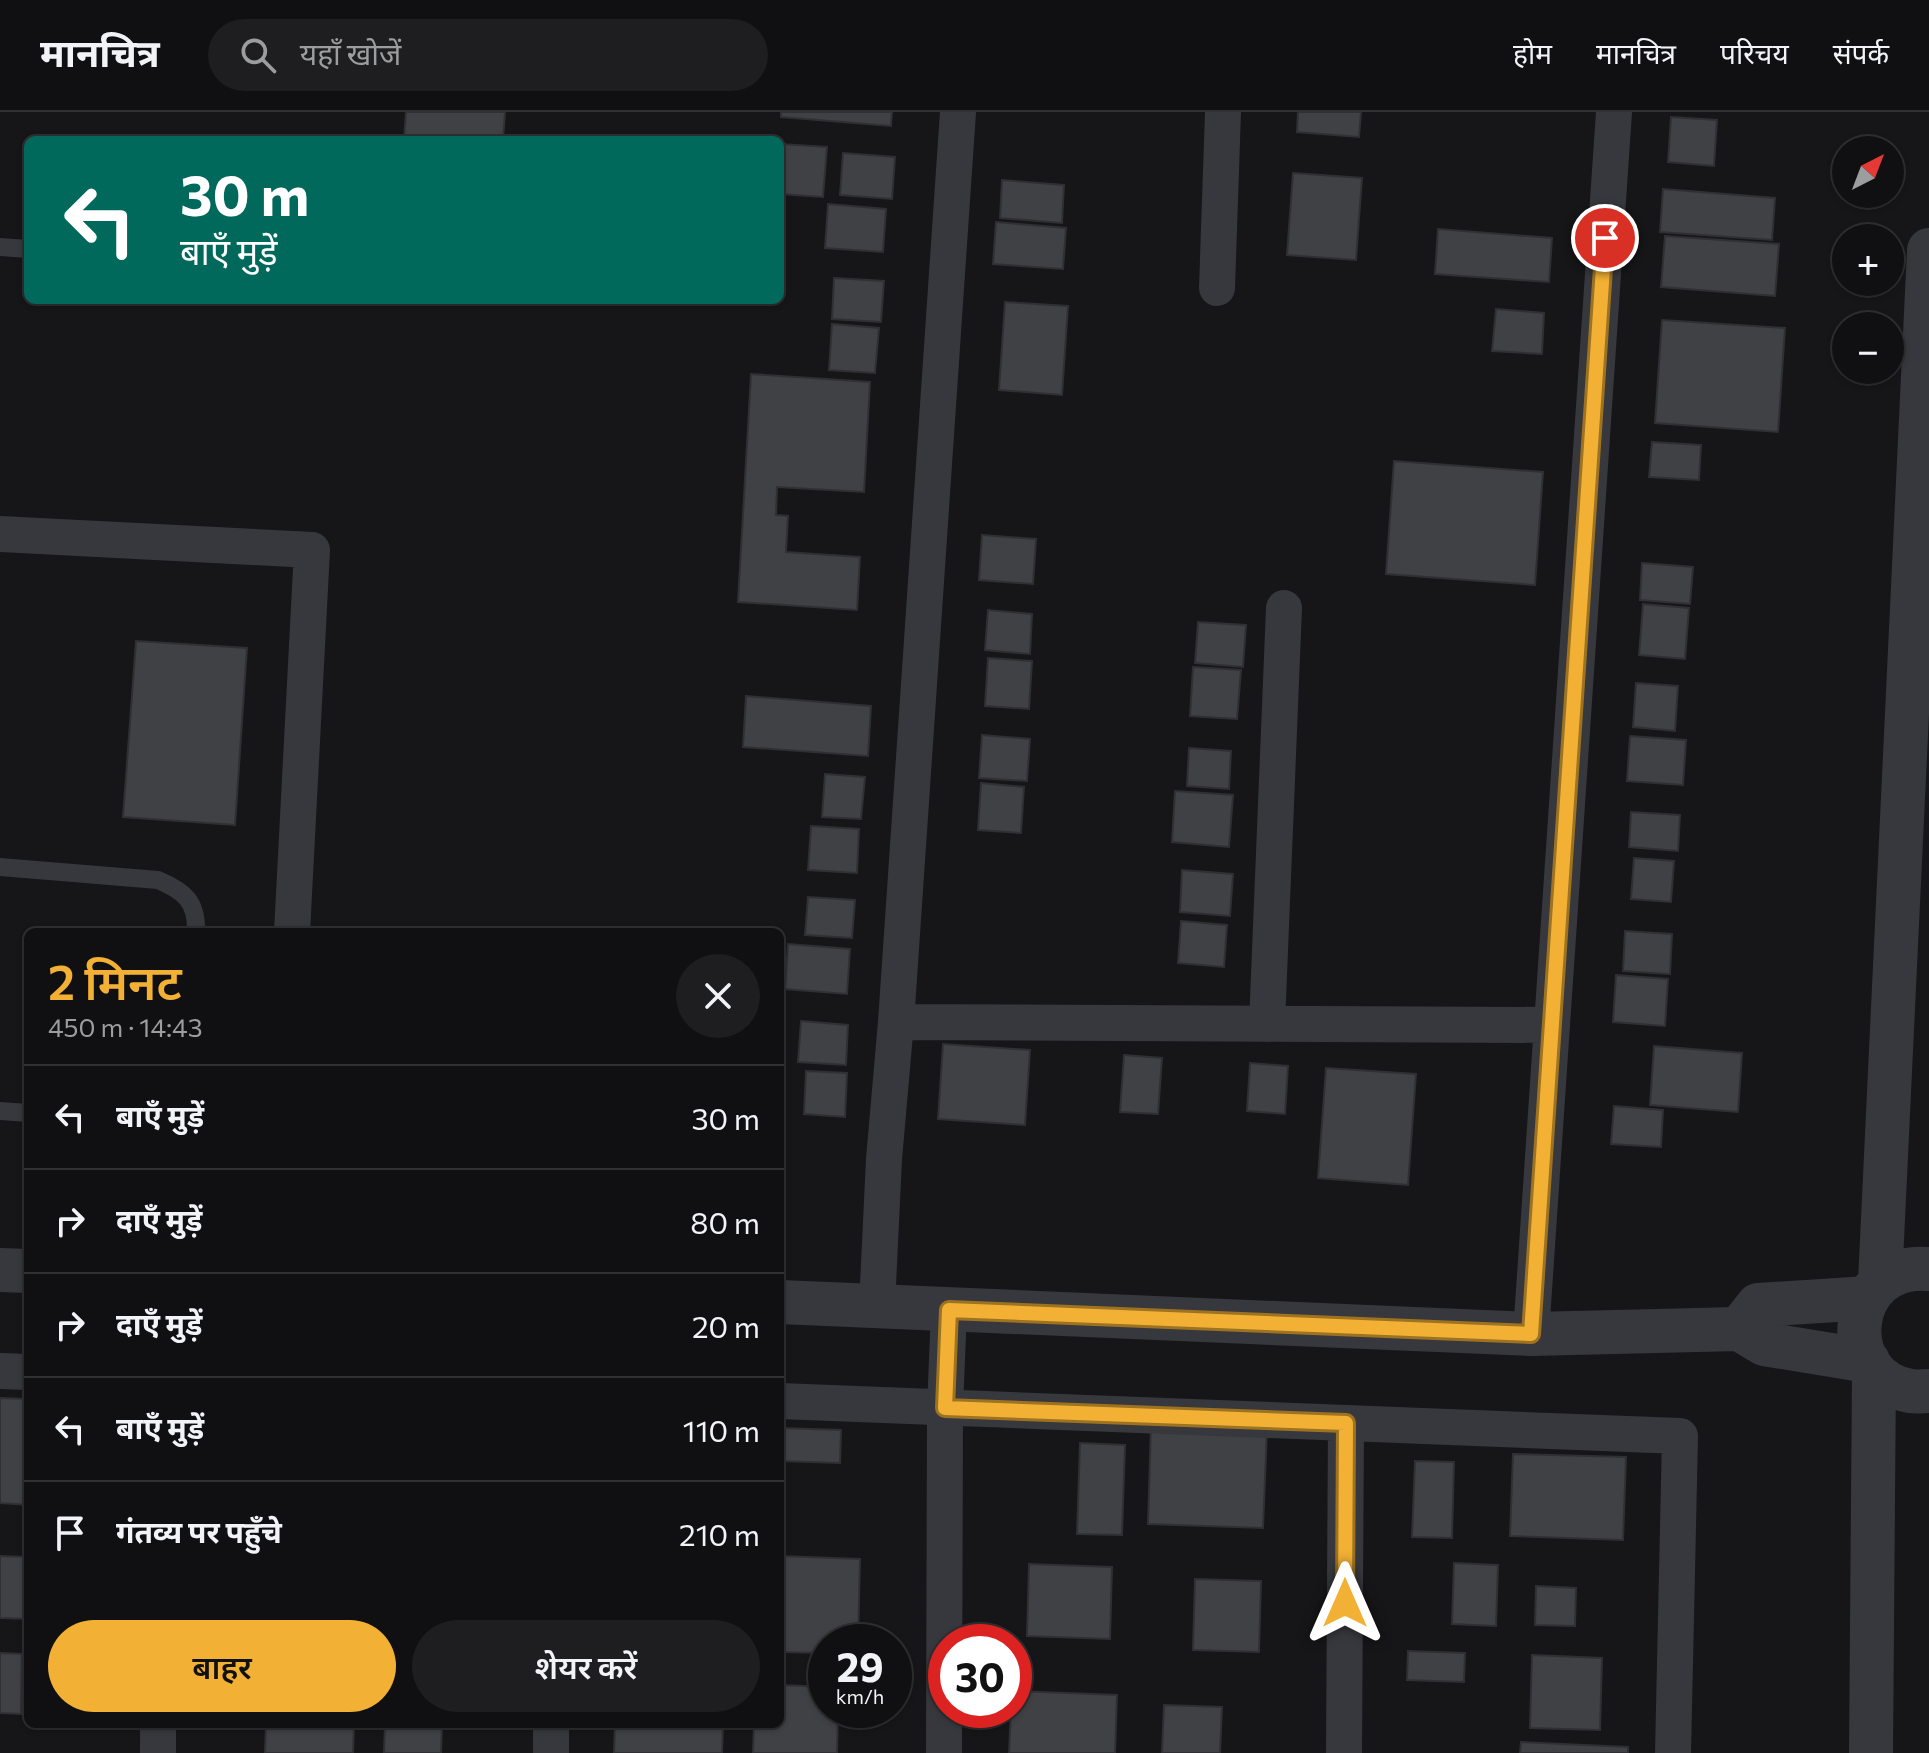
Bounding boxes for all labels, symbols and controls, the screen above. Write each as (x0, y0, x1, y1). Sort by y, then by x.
search box (208, 19, 768, 91)
text: मानचित्र (40, 28, 160, 75)
icon: search (236, 33, 280, 77)
text: यहाँ खोजें (300, 34, 401, 71)
text: होम (1513, 36, 1552, 70)
text: मानचित्र (1596, 36, 1676, 70)
text: परिचय (1720, 36, 1789, 70)
text: संपर्क (1833, 36, 1889, 70)
north arrow (1832, 136, 1904, 208)
map controls (1832, 136, 1904, 384)
text: 30 m (180, 159, 309, 228)
icon: left (48, 168, 152, 272)
pin (1571, 204, 1639, 272)
icon: arrive (1583, 216, 1627, 260)
button: + (1832, 224, 1904, 296)
text: बाएँ मुड़ें (180, 228, 277, 272)
button: − (1832, 312, 1904, 384)
text: 2 मिनट (48, 951, 182, 1010)
button: close (676, 954, 760, 1038)
text: 450 m · 14:43 (48, 1011, 203, 1042)
icon: left (48, 1095, 92, 1139)
text: बाएँ मुड़ें (116, 1096, 204, 1133)
text: 30 m (691, 1099, 760, 1136)
icon: right (48, 1199, 92, 1243)
text: दाएँ मुड़ें (116, 1200, 202, 1237)
text: 80 m (690, 1203, 760, 1240)
icon: right (48, 1303, 92, 1347)
text: दाएँ मुड़ें (116, 1304, 202, 1341)
text: 20 m (692, 1307, 760, 1344)
icon: left (48, 1407, 92, 1451)
text: बाएँ मुड़ें (116, 1408, 204, 1445)
text: 110 m (683, 1411, 760, 1448)
icon: arrive (48, 1511, 92, 1555)
text: गंतव्य पर पहुँचे (116, 1512, 282, 1549)
text: 210 m (679, 1515, 760, 1552)
position arrow (1303, 1561, 1387, 1645)
button: बाहर (48, 1620, 396, 1712)
button: शेयर करें (412, 1620, 760, 1712)
speed limit sign: 30 (928, 1624, 1032, 1728)
text: 29 (836, 1641, 884, 1690)
text: km/h (836, 1684, 884, 1708)

